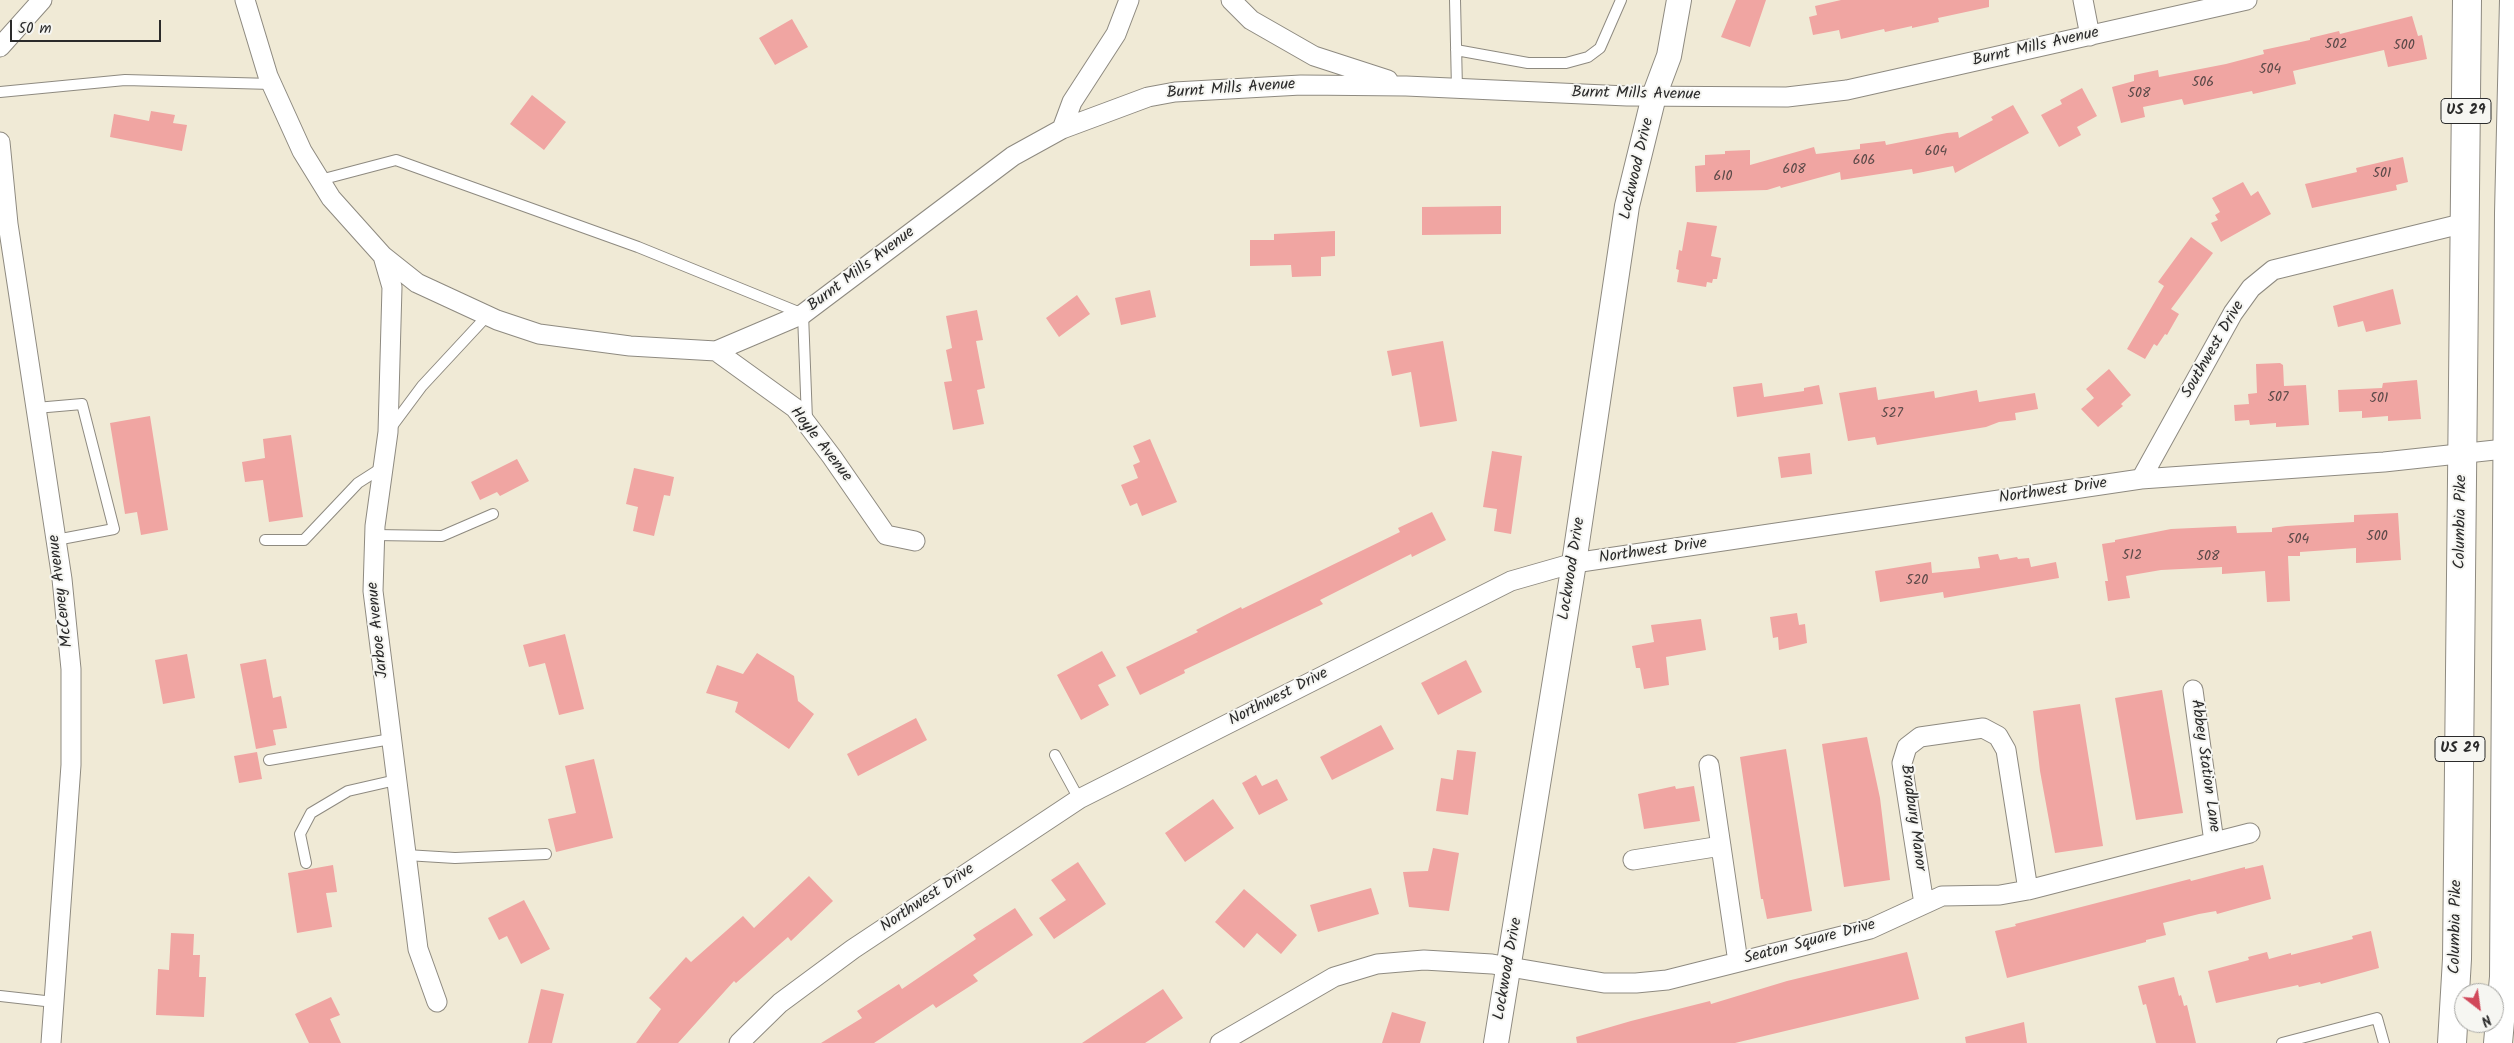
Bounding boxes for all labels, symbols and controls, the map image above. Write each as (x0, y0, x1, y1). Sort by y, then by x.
scale bar (12, 10, 164, 42)
text: 50 m (18, 17, 52, 41)
street label: Burnt Mills Avenue (1971, 24, 2101, 72)
house number: 502 (2325, 38, 2347, 54)
house number: 500 (2393, 39, 2415, 55)
house number: 504 (2259, 63, 2281, 79)
street label: Burnt Mills Avenue (1166, 76, 1296, 104)
house number: 506 (2192, 76, 2214, 92)
street label: Burnt Mills Avenue (1571, 84, 1701, 106)
house number: 508 (2128, 87, 2150, 103)
road number: US 29 (2441, 98, 2491, 124)
street label: Lockwood Drive (1617, 116, 1659, 222)
house number: 604 (1925, 145, 1947, 161)
house number: 606 (1853, 154, 1875, 170)
house number: 608 (1782, 163, 1806, 179)
house number: 501 (2373, 167, 2391, 183)
house number: 610 (1713, 170, 1733, 186)
street label: Burnt Mills Avenue (805, 224, 919, 316)
street label: Southwest Drive (2178, 298, 2250, 402)
house number: 507 (2268, 391, 2288, 407)
house number: 501 (2370, 392, 2388, 408)
street label: Hoyle Avenue (785, 404, 855, 486)
house number: 527 (1881, 407, 1903, 423)
street label: Northwest Drive (1998, 475, 2108, 509)
street label: Columbia Pike (2452, 475, 2472, 569)
street label: Lockwood Drive (1555, 516, 1591, 622)
house number: 500 (2366, 530, 2388, 546)
house number: 504 (2287, 533, 2309, 549)
street label: McCeney Avenue (46, 534, 78, 648)
street label: Northwest Drive (1598, 535, 1708, 569)
house number: 512 (2122, 549, 2142, 565)
house number: 508 (2197, 550, 2219, 566)
house number: 520 (1906, 574, 1928, 590)
street label: Jarboe Avenue (364, 581, 394, 679)
street label: Northwest Drive (1226, 665, 1332, 731)
street label: Abbey Station Lane (2185, 698, 2223, 834)
road number: US 29 (2435, 736, 2485, 762)
street label: Bradbury Manor (1895, 763, 1929, 873)
street label: Northwest Drive (877, 861, 979, 937)
street label: Columbia Pike (2447, 880, 2467, 974)
street label: Lockwood Drive (1491, 916, 1527, 1022)
street label: Seaton Square Drive (1742, 916, 1878, 970)
north arrow (2454, 983, 2504, 1033)
text: N (2477, 1008, 2495, 1032)

